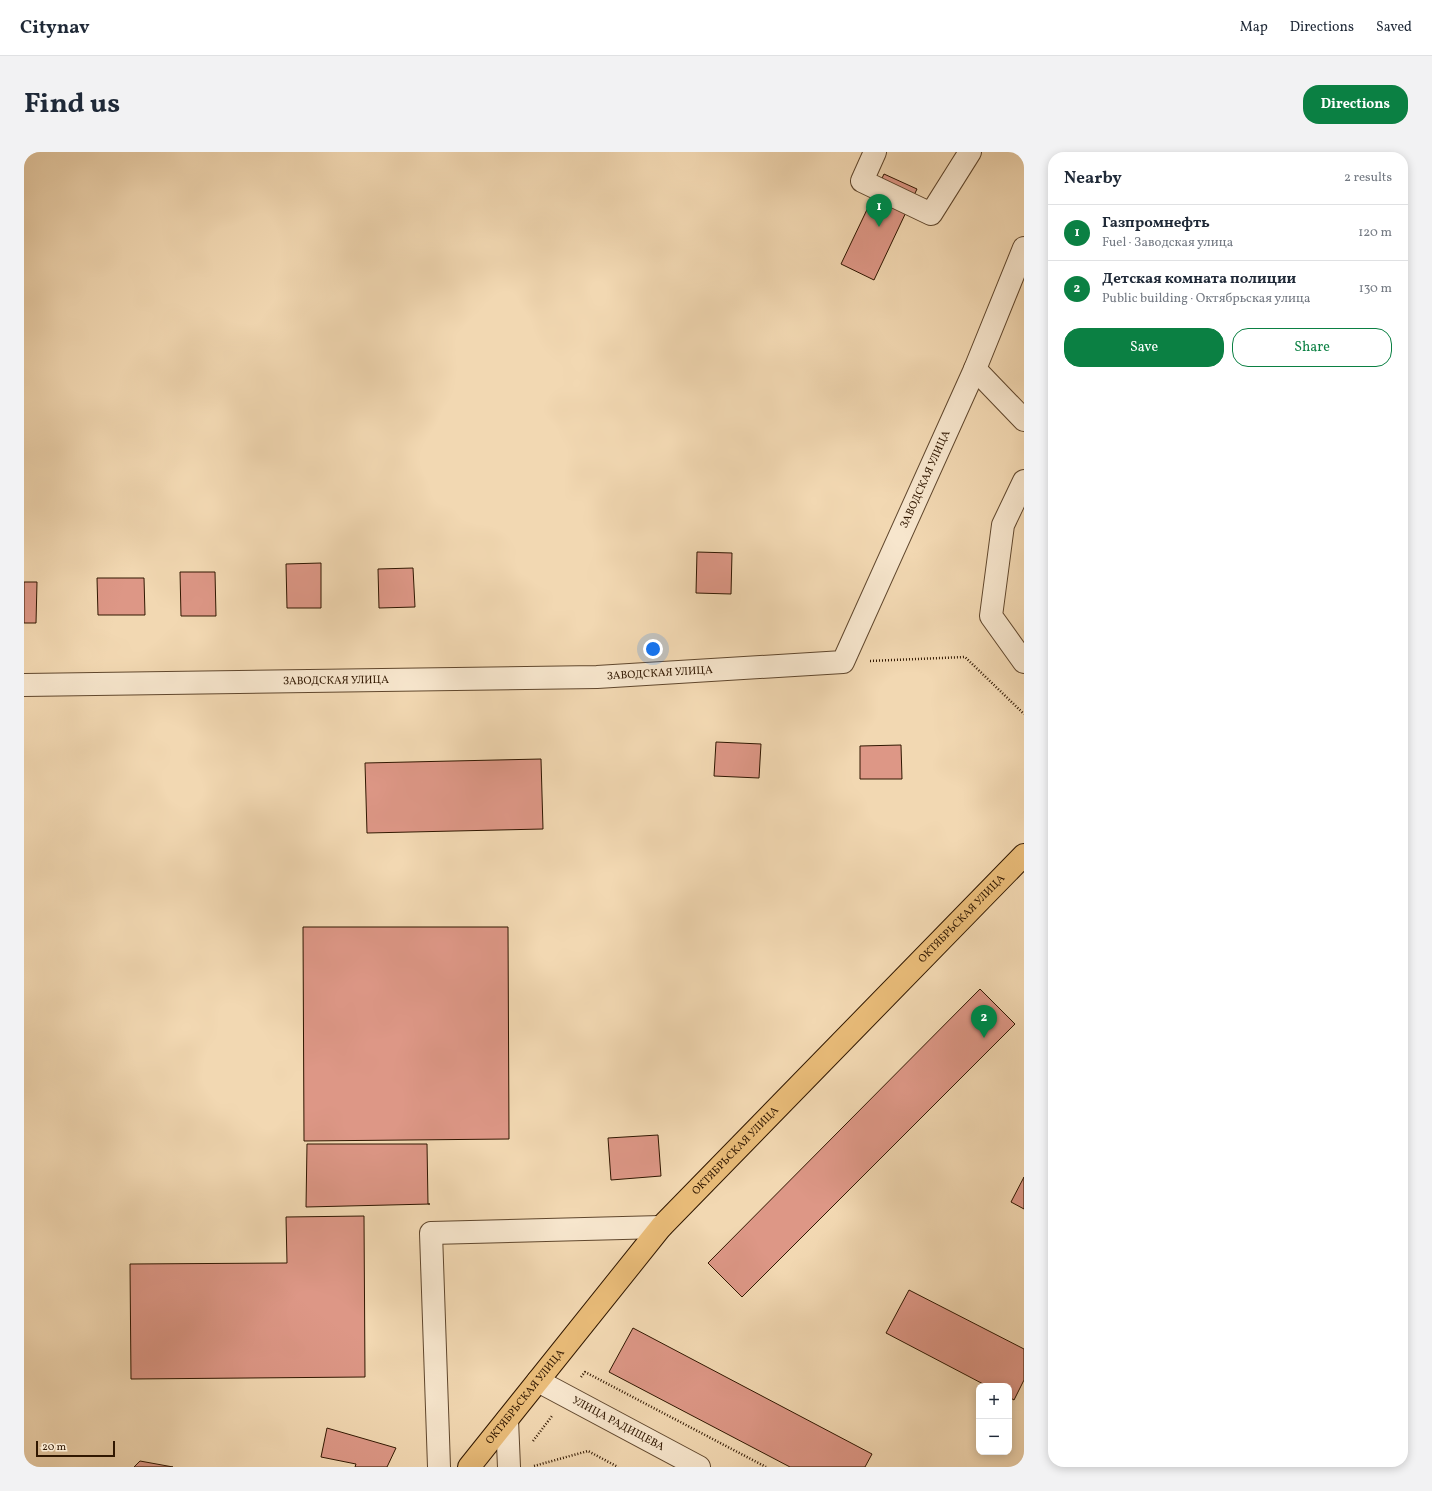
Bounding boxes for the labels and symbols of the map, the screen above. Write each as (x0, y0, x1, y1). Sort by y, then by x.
pin: 1 (866, 194, 892, 227)
street label: ЗАВОДСКАЯ УЛИЦА (897, 428, 954, 531)
your location (643, 639, 663, 659)
street label: ЗАВОДСКАЯ УЛИЦА (606, 662, 713, 684)
street label: ЗАВОДСКАЯ УЛИЦА (283, 672, 389, 689)
street label: ОКТЯБРЬСКАЯ УЛИЦА (915, 871, 1009, 966)
pin: 2 (971, 1005, 997, 1038)
street label: ОКТЯБРЬСКАЯ УЛИЦА (689, 1103, 782, 1198)
street label: ОКТЯБРЬСКАЯ УЛИЦА (482, 1346, 568, 1448)
street label: УЛИЦА РАДИЩЕВА (569, 1393, 667, 1455)
scale bar (36, 1439, 115, 1458)

